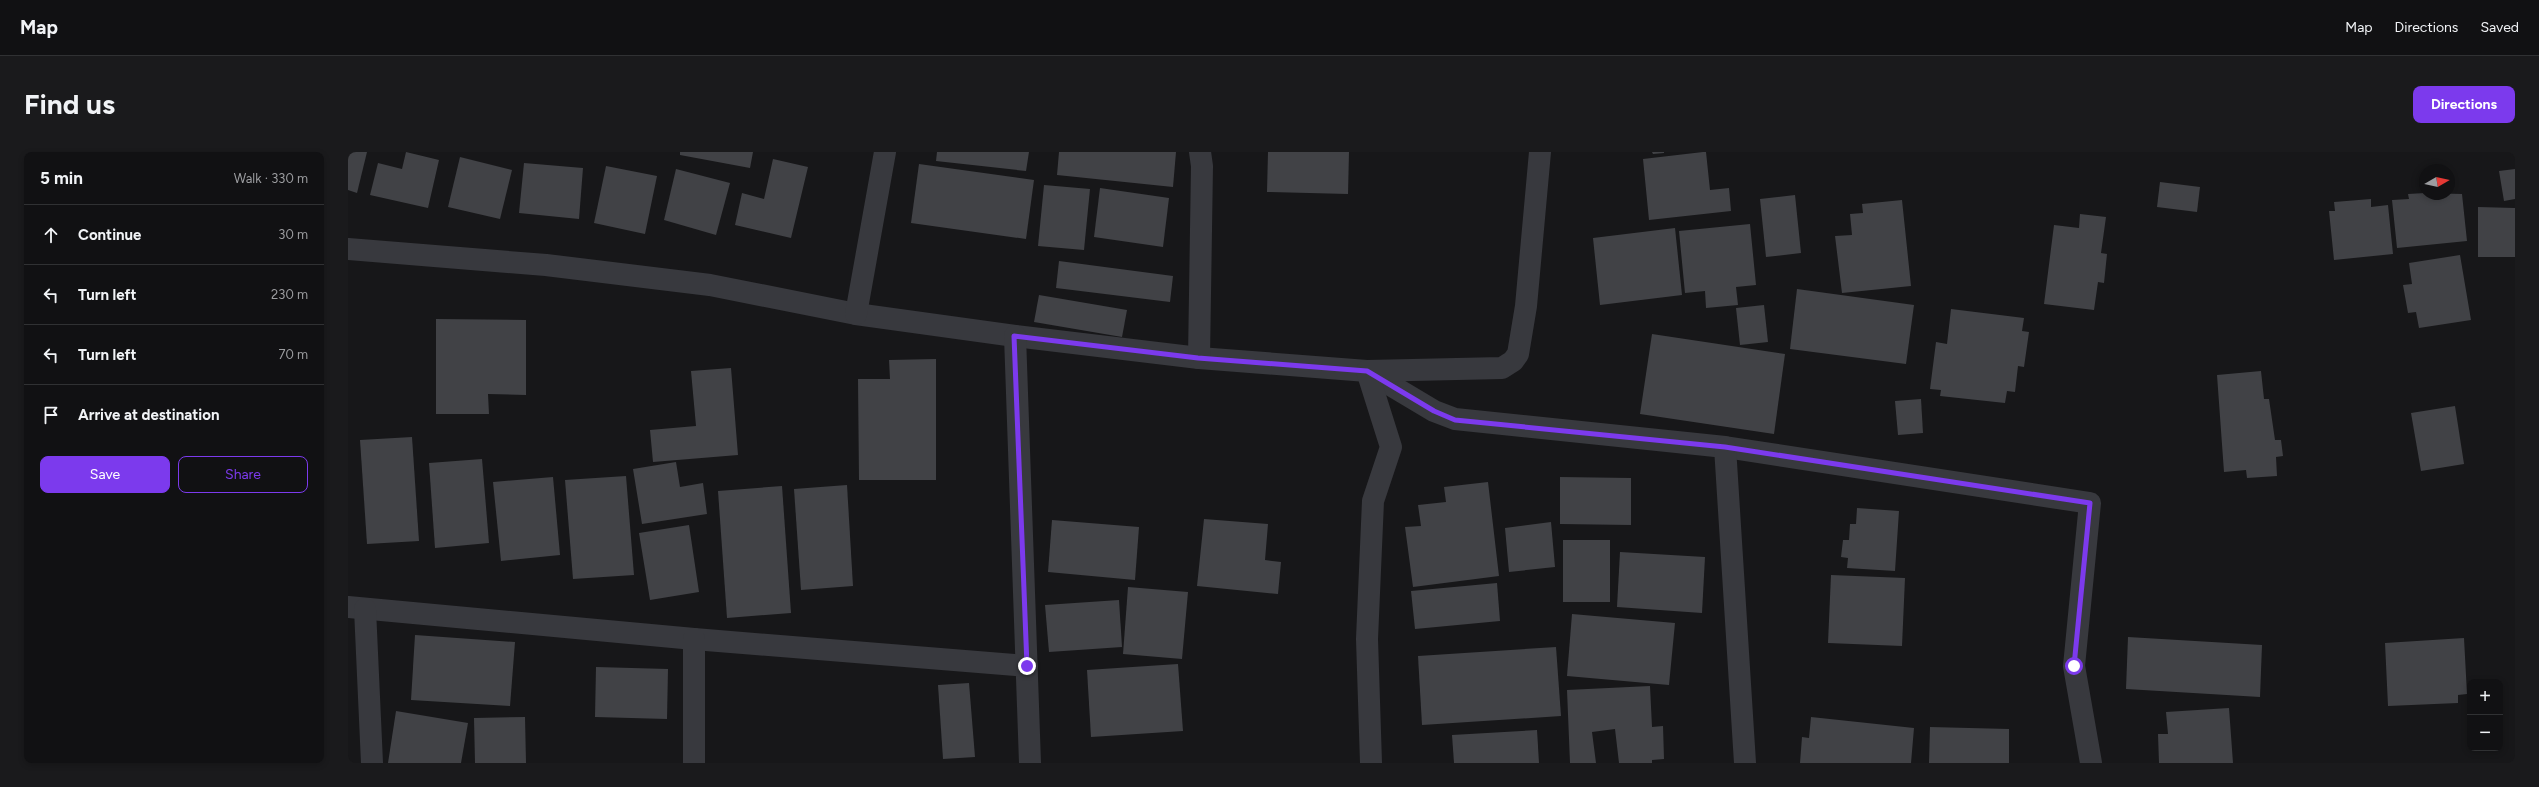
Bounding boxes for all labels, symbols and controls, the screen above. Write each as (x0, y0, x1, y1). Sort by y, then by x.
text: Map (20, 16, 58, 39)
text: Map (2345, 19, 2373, 36)
text: Directions (2395, 19, 2458, 36)
text: Saved (2480, 19, 2519, 36)
button: Directions (2413, 86, 2515, 123)
text: Find us (24, 87, 115, 121)
north arrow (2419, 164, 2455, 200)
text: 5 min (40, 168, 83, 188)
text: Walk · 330 m (234, 171, 308, 186)
icon: ahead (40, 224, 62, 246)
text: Continue (78, 226, 141, 244)
text: 30 m (278, 227, 308, 242)
icon: left (40, 284, 62, 306)
text: Turn left (78, 286, 136, 304)
text: 230 m (271, 287, 308, 302)
icon: left (40, 344, 62, 366)
text: Turn left (78, 346, 136, 364)
text: 70 m (278, 347, 308, 362)
icon: arrive (40, 404, 62, 426)
text: Arrive at destination (78, 406, 219, 424)
button: Save (40, 456, 170, 493)
button: Share (178, 456, 308, 493)
route end (1018, 657, 1036, 675)
route start (2065, 657, 2083, 675)
map controls (2467, 679, 2503, 751)
button: + (2467, 679, 2503, 715)
button: − (2467, 715, 2503, 751)

